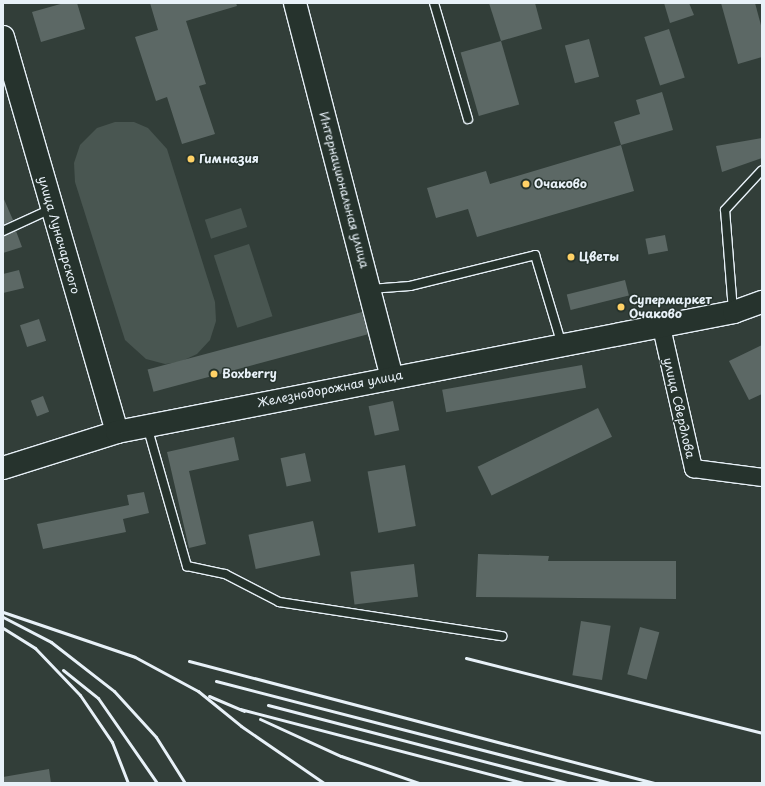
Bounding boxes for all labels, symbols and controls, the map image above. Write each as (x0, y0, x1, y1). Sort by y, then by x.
street label: Интернациональная улица (316, 110, 372, 270)
place label: Гимназия (199, 152, 259, 166)
marker: Гимназия (186, 154, 196, 164)
street label: улица Луначарского (35, 174, 83, 296)
place label: Очаково (534, 177, 587, 191)
marker: Очаково (521, 179, 531, 189)
place label: Цветы (579, 250, 619, 264)
marker: Цветы (566, 252, 576, 262)
place label: Супермаркет Очаково (629, 293, 712, 321)
marker: Супермаркет Очаково (616, 302, 626, 312)
street label: улица Свердлова (660, 356, 698, 460)
place label: Boxberry (222, 367, 277, 381)
street label: Железнодорожная улица (256, 368, 404, 410)
marker: Boxberry (209, 369, 219, 379)

